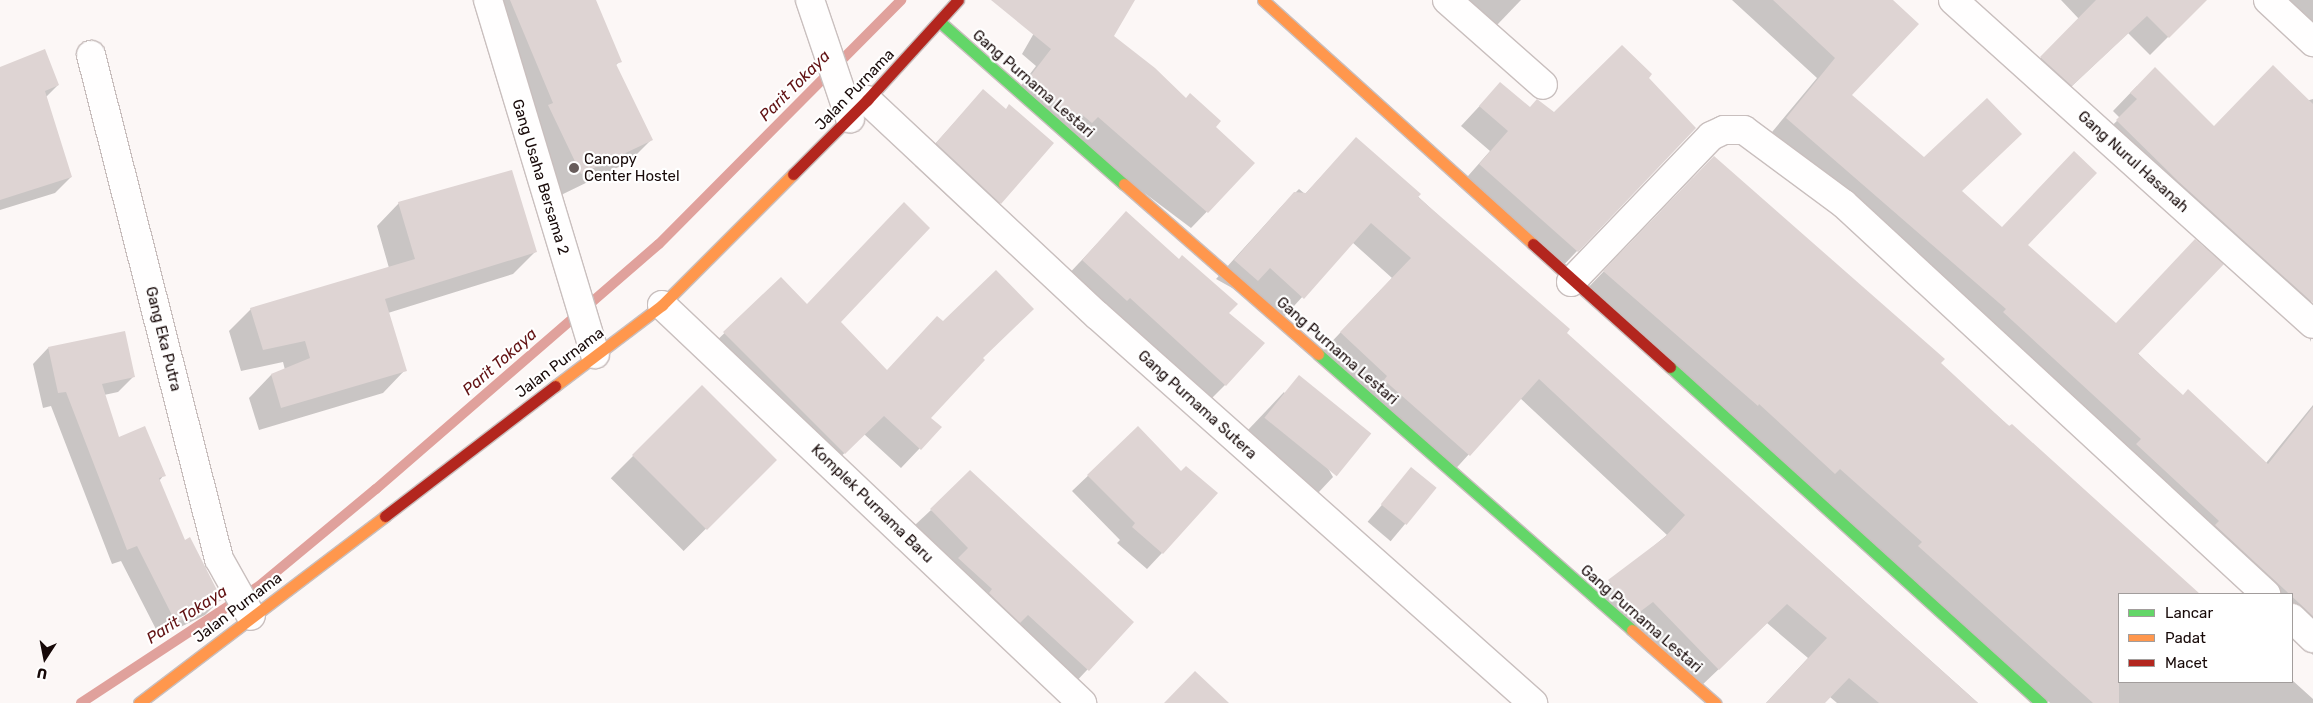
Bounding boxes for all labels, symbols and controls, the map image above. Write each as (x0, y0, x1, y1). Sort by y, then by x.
street label: Gang Purnama Lestari (969, 26, 1097, 142)
water label: Parit Tokaya (755, 46, 835, 126)
street label: Jalan Purnama (812, 46, 898, 134)
street label: Gang Usaha Bersama 2 (508, 97, 572, 257)
street label: Gang Nurul Hasanah (2074, 107, 2192, 217)
place label: Canopy Center Hostel (584, 150, 680, 185)
marker: Canopy Center Hostel (568, 162, 580, 174)
street label: Gang Eka Putra (141, 285, 185, 393)
street label: Gang Purnama Lestari (1273, 293, 1401, 409)
water label: Parit Tokaya (459, 324, 541, 400)
street label: Jalan Purnama (512, 324, 608, 402)
street label: Gang Purnama Sutera (1134, 347, 1260, 463)
street label: Komplek Purnama Baru (807, 441, 937, 567)
street label: Gang Purnama Lestari (1577, 561, 1705, 677)
street label: Jalan Purnama (190, 569, 286, 647)
water label: Parit Tokaya (143, 582, 231, 648)
legend (2118, 593, 2293, 683)
text: Lancar (2165, 604, 2213, 622)
text: Padat (2165, 629, 2206, 647)
north arrow (20, 633, 70, 683)
text: Macet (2165, 654, 2208, 672)
text: U (35, 664, 49, 683)

